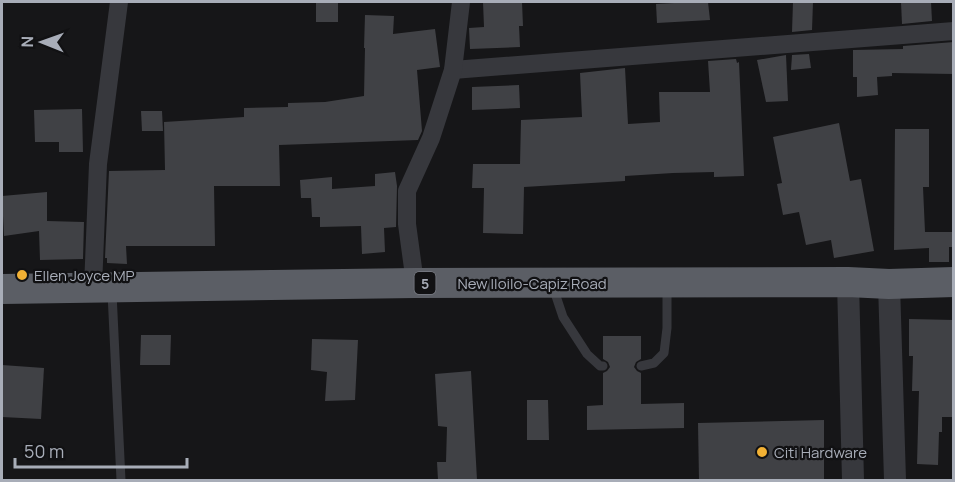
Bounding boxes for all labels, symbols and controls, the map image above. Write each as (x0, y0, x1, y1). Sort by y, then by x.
north arrow (12, 12, 72, 72)
text: N (16, 36, 38, 48)
place label: Ellen Joyce MP (34, 265, 135, 286)
marker: Ellen Joyce MP (15, 268, 29, 282)
road number: 5 (414, 272, 436, 294)
street label: New Iloilo-Capiz Road (457, 273, 607, 294)
scale bar (15, 431, 188, 469)
text: 50 m (24, 439, 64, 463)
place label: Citi Hardware (774, 442, 867, 463)
marker: Citi Hardware (755, 445, 769, 459)

